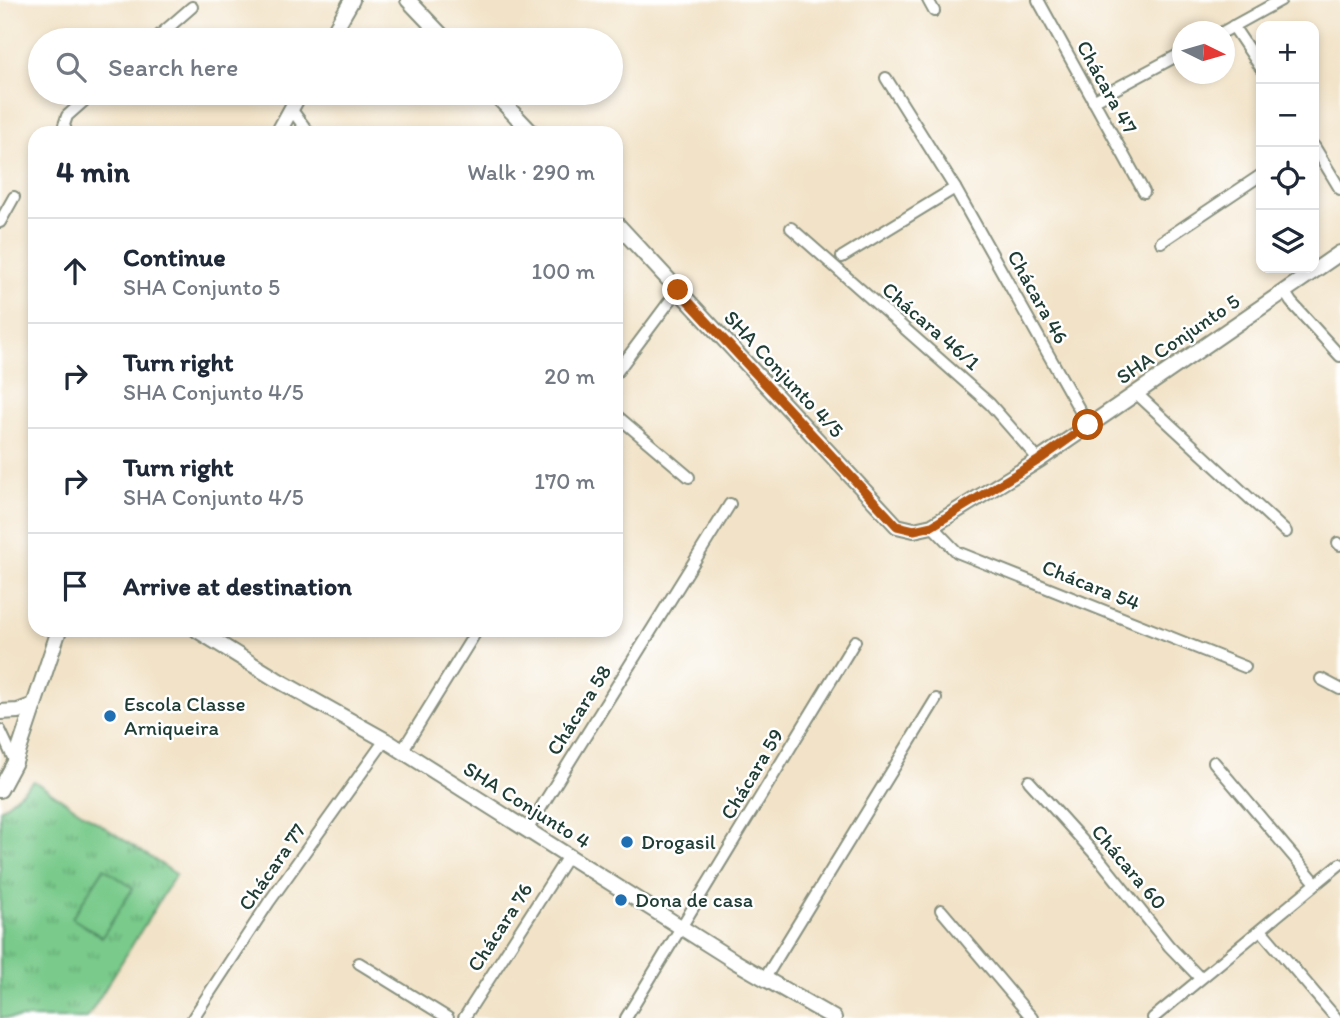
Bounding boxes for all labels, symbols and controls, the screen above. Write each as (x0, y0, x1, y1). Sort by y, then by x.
north arrow (1172, 21, 1235, 84)
map controls (1256, 21, 1319, 273)
button: + (1256, 21, 1319, 84)
search box (28, 28, 623, 105)
street label: Chácara 47 (1072, 36, 1143, 138)
icon: search (52, 48, 90, 86)
text: Search here (108, 51, 238, 83)
button: − (1256, 84, 1319, 147)
button: locate (1256, 147, 1319, 210)
text: 4 min (56, 153, 130, 190)
text: Walk · 290 m (467, 158, 595, 186)
button: layers (1256, 210, 1319, 273)
text: Continue (123, 241, 226, 273)
street label: Chácara 46 (1002, 245, 1074, 348)
icon: ahead (56, 252, 94, 290)
text: 100 m (531, 257, 595, 285)
text: SHA Conjunto 5 (123, 273, 280, 301)
route end (662, 274, 693, 305)
street label: Chácara 46/1 (877, 276, 986, 375)
street label: SHA Conjunto 5 (1111, 288, 1244, 389)
street label: SHA Conjunto 4/5 (719, 305, 850, 443)
text: Turn right (123, 346, 234, 378)
icon: right (56, 357, 94, 395)
text: 20 m (544, 362, 595, 390)
text: SHA Conjunto 4/5 (123, 378, 304, 406)
route start (1072, 409, 1103, 440)
text: Turn right (123, 451, 234, 483)
icon: right (56, 462, 94, 500)
text: 170 m (534, 467, 595, 495)
text: SHA Conjunto 4/5 (123, 483, 304, 511)
street label: Chácara 54 (1039, 554, 1144, 616)
icon: arrive (56, 567, 94, 605)
text: Arrive at destination (123, 570, 352, 602)
street label: Chácara 58 (541, 660, 616, 760)
place label: Escola Classe Arniqueira (124, 691, 245, 740)
marker: Escola Classe Arniqueira (102, 708, 118, 724)
street label: Chácara 59 (715, 724, 788, 824)
street label: SHA Conjunto 4 (459, 756, 596, 854)
street label: Chácara 77 (233, 818, 311, 915)
street label: Chácara 60 (1086, 819, 1172, 914)
place label: Drogasil (641, 829, 716, 854)
marker: Drogasil (619, 834, 635, 850)
street label: Chácara 76 (462, 877, 538, 976)
place label: Dona de casa (635, 887, 753, 912)
marker: Dona de casa (613, 892, 629, 908)

